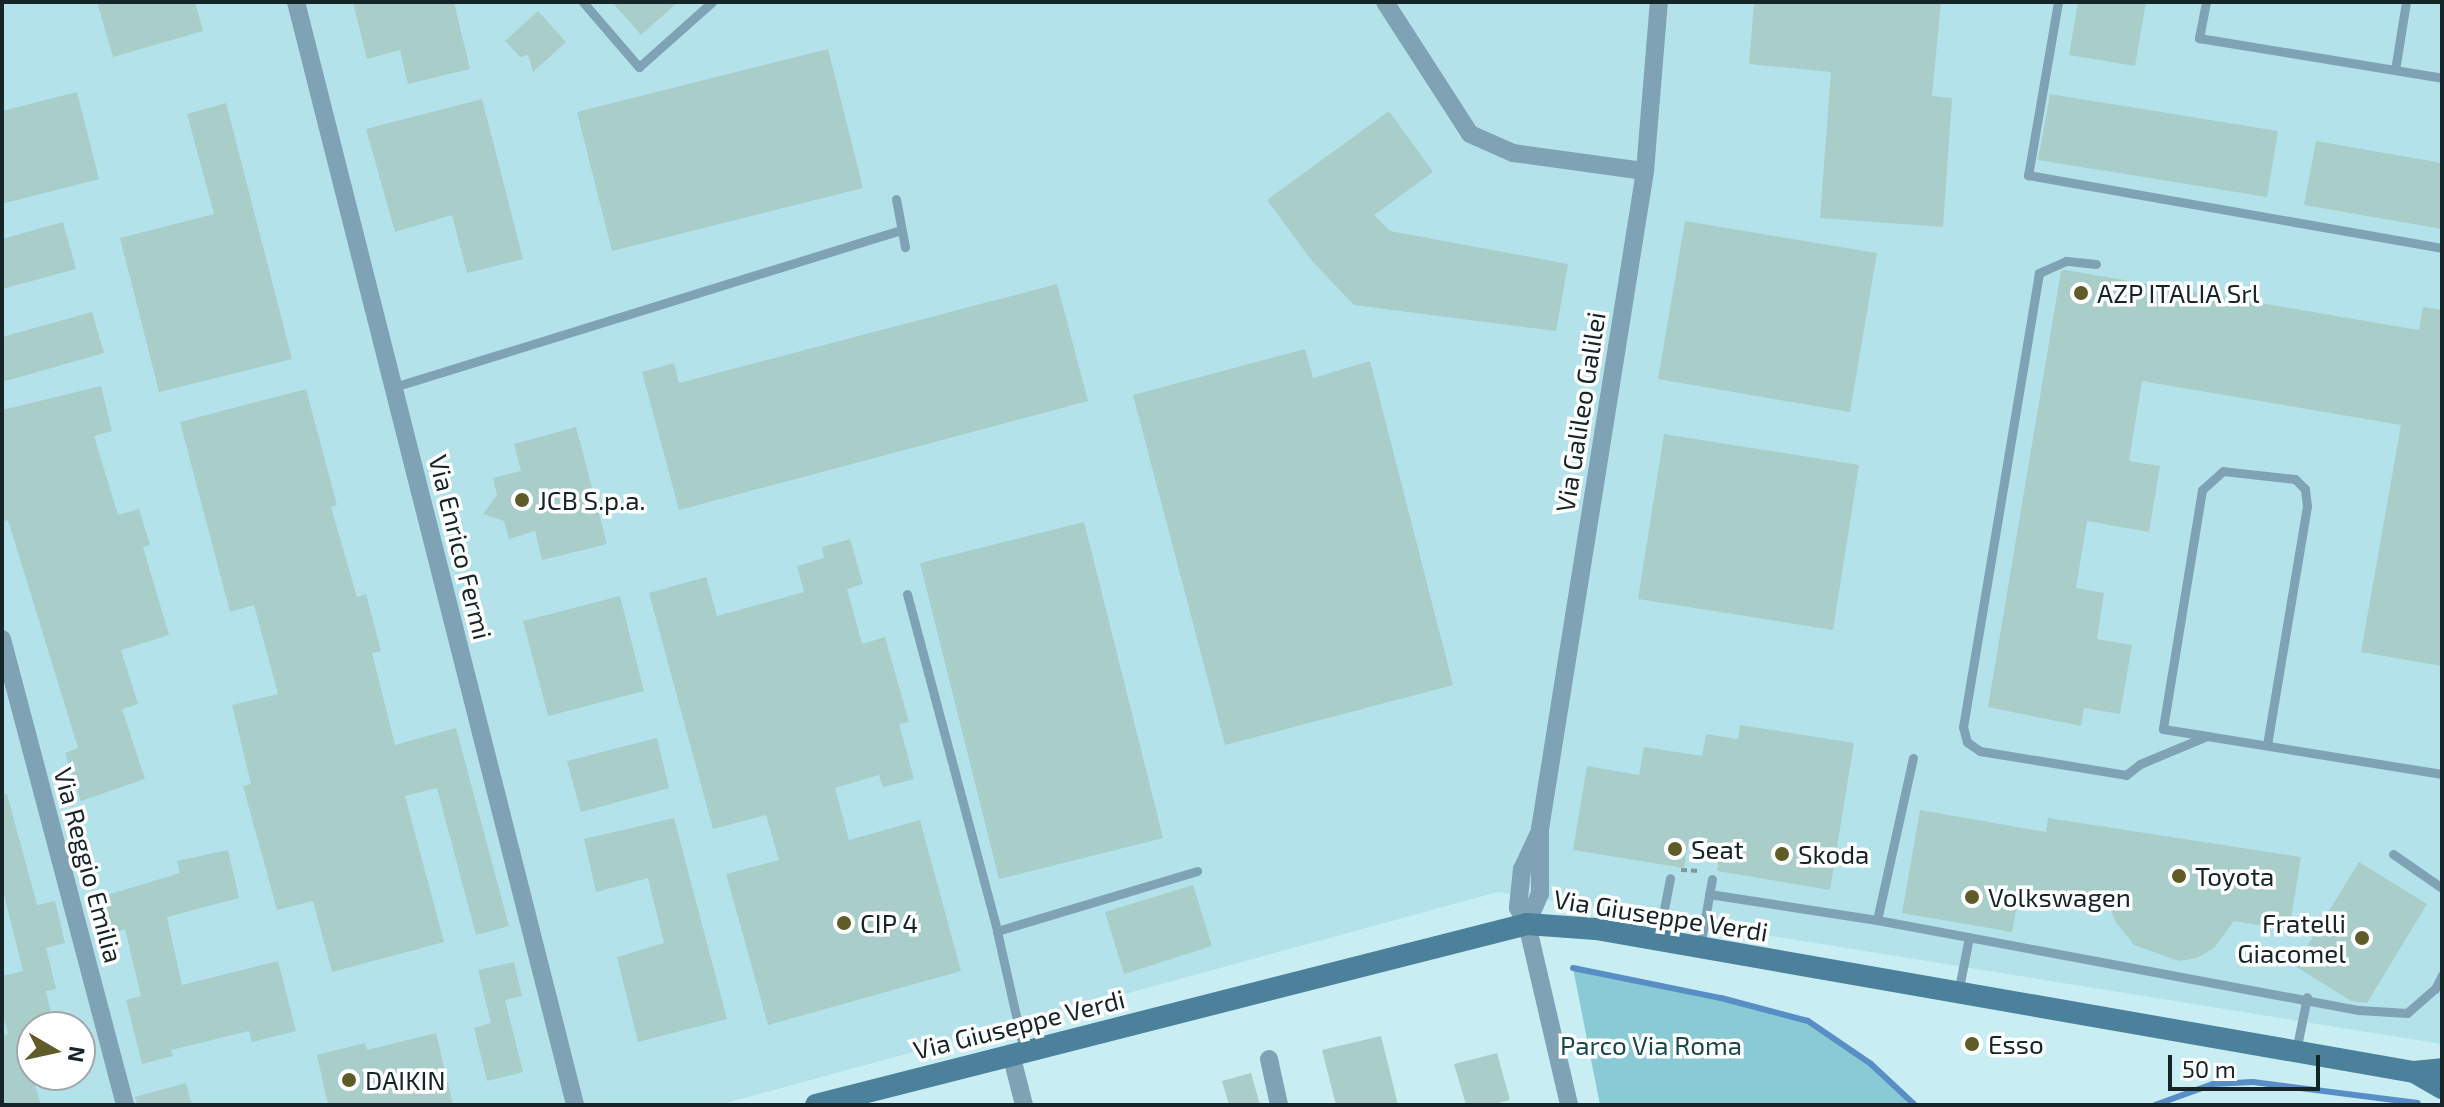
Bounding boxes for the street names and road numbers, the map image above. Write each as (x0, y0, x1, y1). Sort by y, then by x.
street label: Via Galileo Galilei (1549, 310, 1611, 514)
street label: Via Enrico Fermi (423, 451, 499, 643)
street label: Via Reggio Emilia (48, 764, 130, 966)
street label: Via Giuseppe Verdi (1551, 883, 1771, 947)
street label: Via Giuseppe Verdi (910, 983, 1128, 1065)

